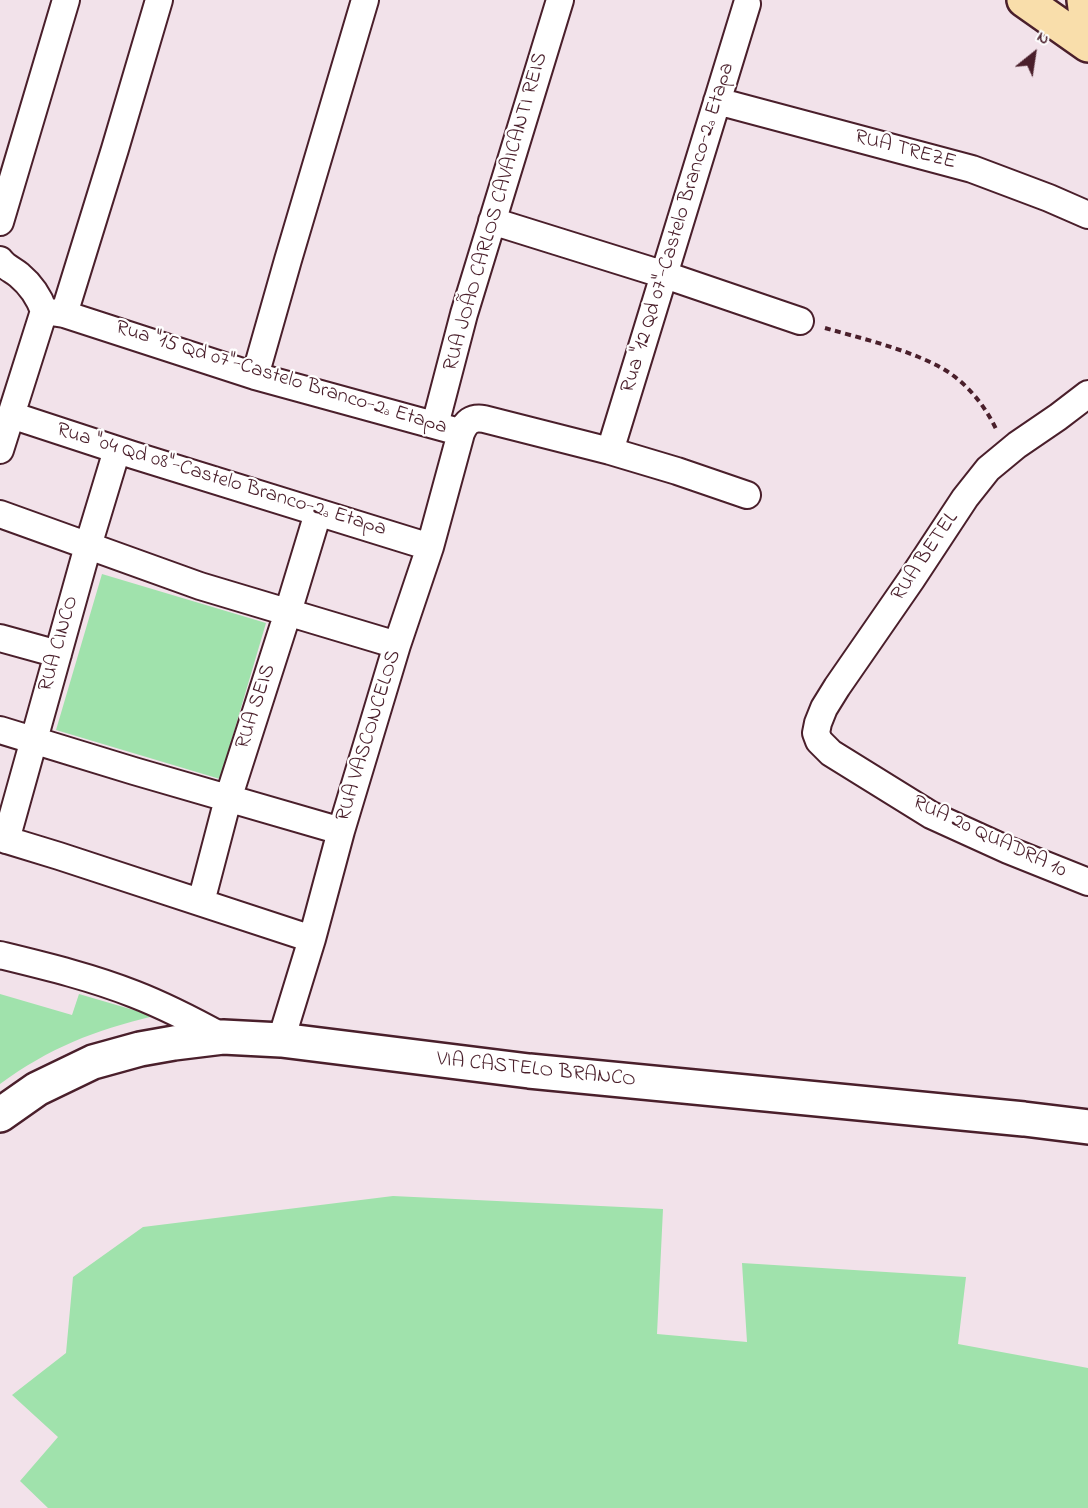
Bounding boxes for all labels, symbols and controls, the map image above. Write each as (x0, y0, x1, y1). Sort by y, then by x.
north arrow (1004, 24, 1064, 84)
text: N (1032, 25, 1054, 52)
street label: RUA JOÃO CARLOS CAVAICANTI REIS (439, 50, 555, 374)
street label: Rua "12 Qd 07"-Castelo Branco-2ª Etapa (617, 60, 741, 396)
street label: RUA TREZE (851, 125, 959, 177)
street label: Rua "15 Qd 07"-Castelo Branco-2ª Etapa (112, 316, 450, 442)
street label: Rua "04 Qd 08"-Castelo Branco-2ª Etapa (53, 419, 389, 543)
street label: RUA BETEL (887, 507, 965, 607)
street label: RUA CINCO (34, 593, 86, 695)
street label: RUA VASCONCELOS (332, 647, 408, 825)
street label: RUA SEIS (231, 661, 283, 753)
street label: RUA 20 QUADRA 10 (908, 791, 1070, 885)
street label: VIA CASTELO BRANCO (435, 1048, 637, 1094)

